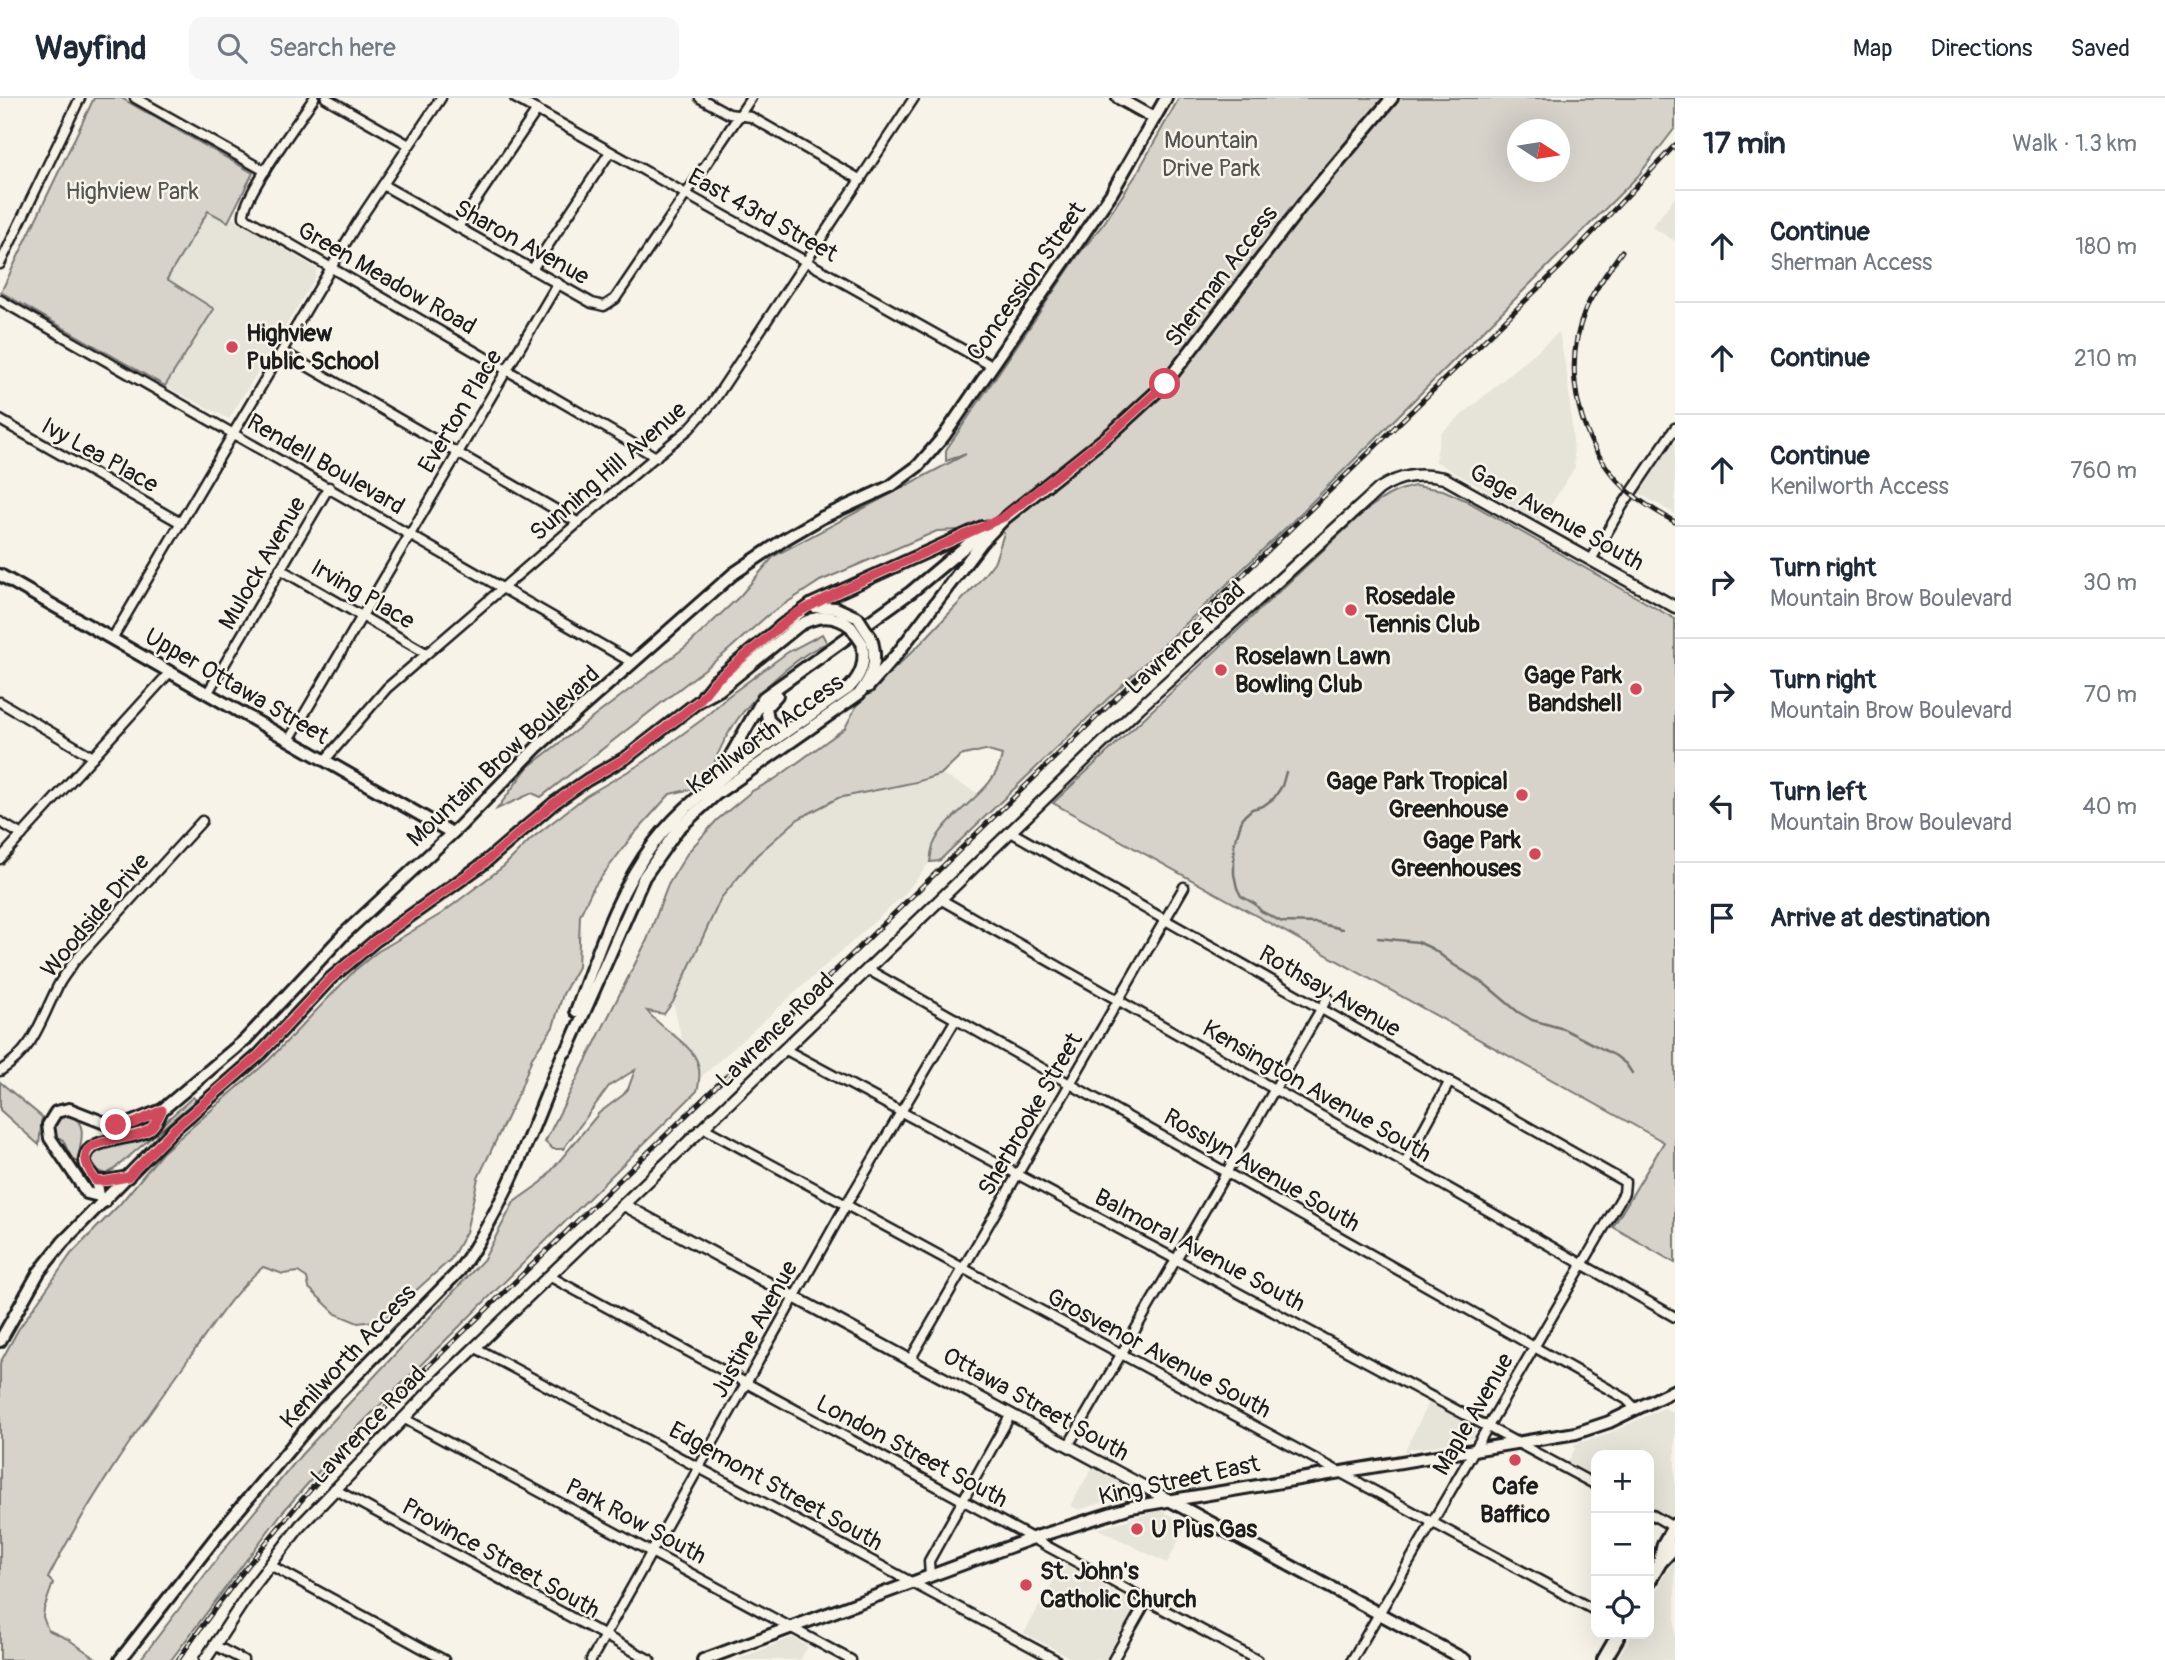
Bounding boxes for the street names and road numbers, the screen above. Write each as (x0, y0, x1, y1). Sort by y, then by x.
street label: East 43rd Street (683, 162, 843, 269)
street label: Sharon Avenue (449, 193, 594, 291)
street label: Concession Street (961, 196, 1092, 366)
street label: Sherman Access (1159, 200, 1284, 353)
street label: Green Meadow Road (292, 216, 481, 341)
street label: Everton Place (412, 344, 509, 478)
street label: Sunning Hill Avenue (524, 395, 693, 547)
street label: Rendell Boulevard (242, 408, 410, 521)
street label: Ivy Lea Place (36, 412, 163, 499)
street label: Gage Avenue South (1464, 457, 1649, 577)
street label: Mulock Avenue (213, 491, 312, 635)
street label: Irving Place (306, 553, 420, 636)
street label: Lawrence Road (1120, 576, 1251, 701)
street label: Upper Ottawa Street (140, 622, 334, 751)
street label: Mountain Brow Boulevard (401, 660, 606, 853)
street label: Kenilworth Access (681, 668, 849, 801)
street label: Woodside Drive (35, 847, 156, 983)
street label: Rothsay Avenue (1254, 939, 1406, 1044)
street label: Lawrence Road (710, 967, 840, 1094)
street label: Kensington Avenue South (1197, 1014, 1436, 1169)
street label: Sherbrooke Street (972, 1027, 1089, 1201)
street label: Rosslyn Avenue South (1158, 1102, 1365, 1238)
street label: Balmoral Avenue South (1090, 1183, 1310, 1318)
street label: Justine Avenue (705, 1255, 804, 1403)
street label: Kenilworth Access (274, 1278, 423, 1434)
street label: Grosvenor Avenue South (1042, 1282, 1276, 1425)
street label: Ottawa Street South (938, 1341, 1134, 1468)
street label: Maple Avenue (1427, 1348, 1520, 1481)
street label: Lawrence Road (305, 1360, 432, 1490)
street label: London Street South (811, 1389, 1012, 1514)
street label: Edgemont Street South (664, 1416, 888, 1557)
street label: King Street East (1096, 1449, 1262, 1512)
street label: Park Row South (560, 1472, 711, 1571)
street label: Province Street South (397, 1492, 605, 1625)

